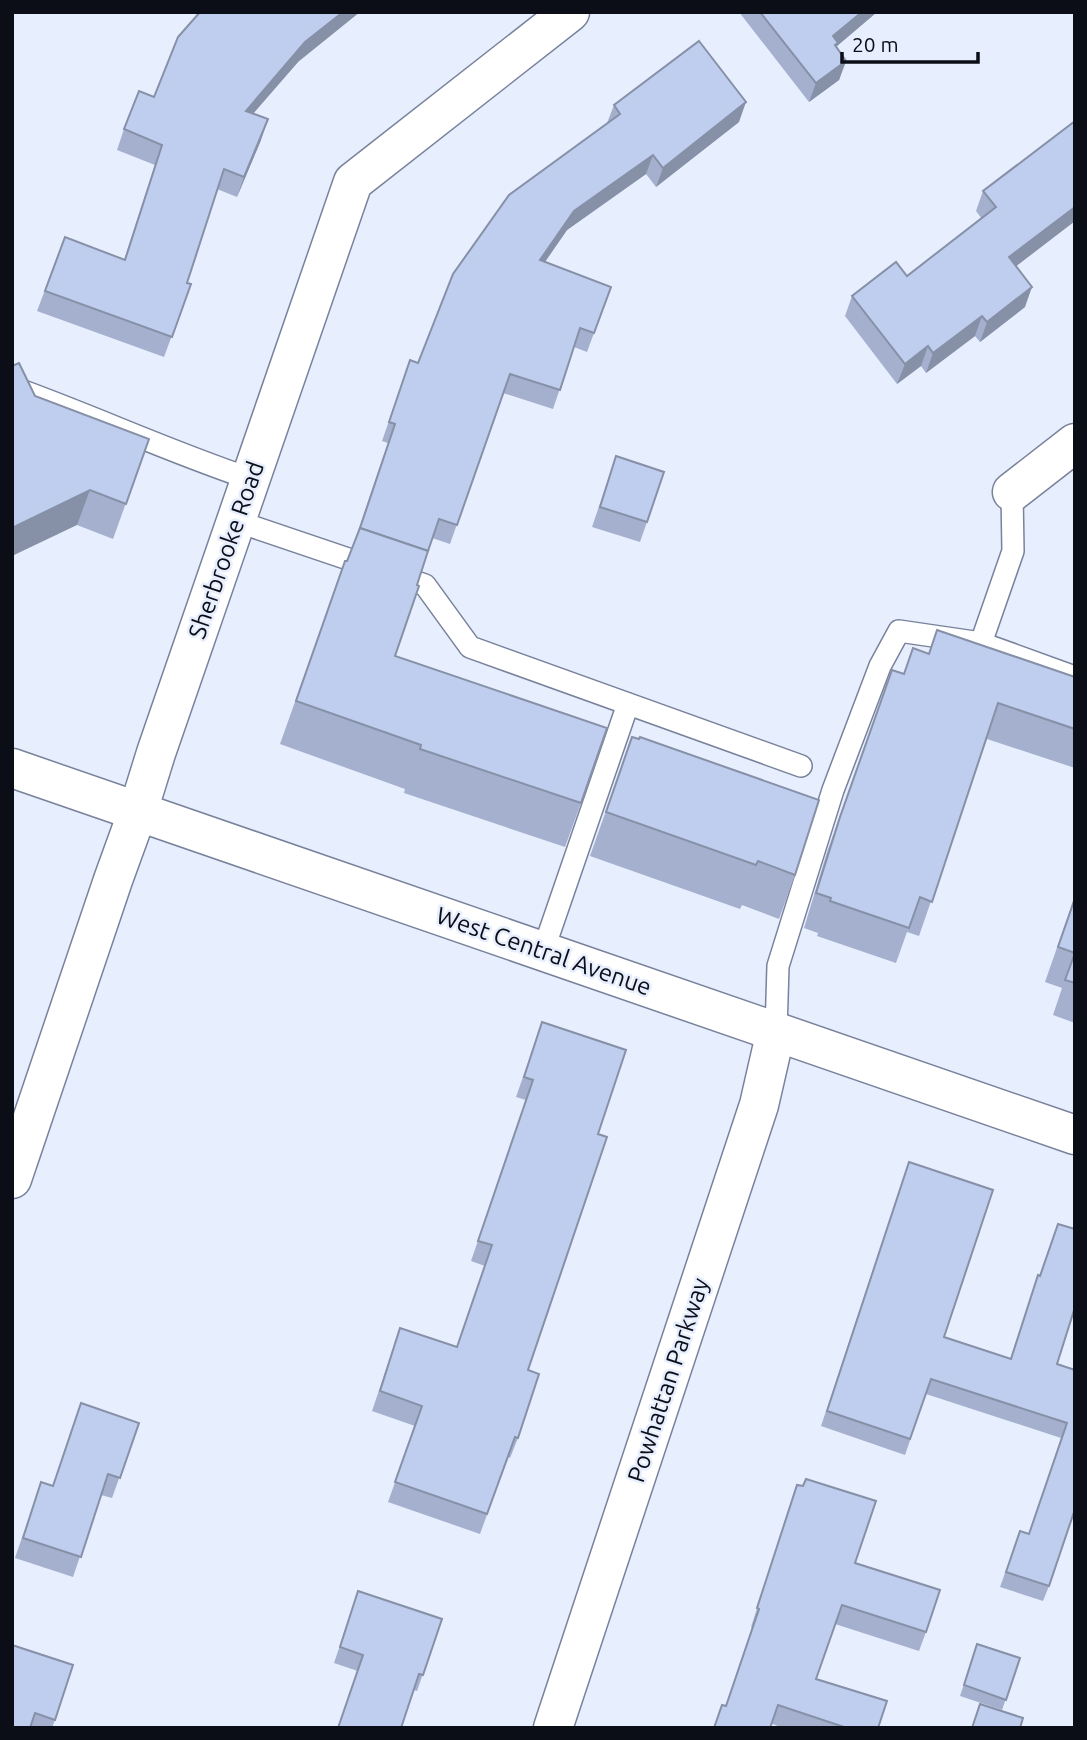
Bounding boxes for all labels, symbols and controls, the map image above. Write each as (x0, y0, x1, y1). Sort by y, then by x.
scale bar (842, 21, 978, 65)
text: 20 m (852, 32, 899, 56)
street label: Sherbrooke Road (183, 458, 269, 642)
street label: West Central Avenue (433, 902, 655, 1000)
street label: Powhattan Parkway (622, 1274, 714, 1486)

